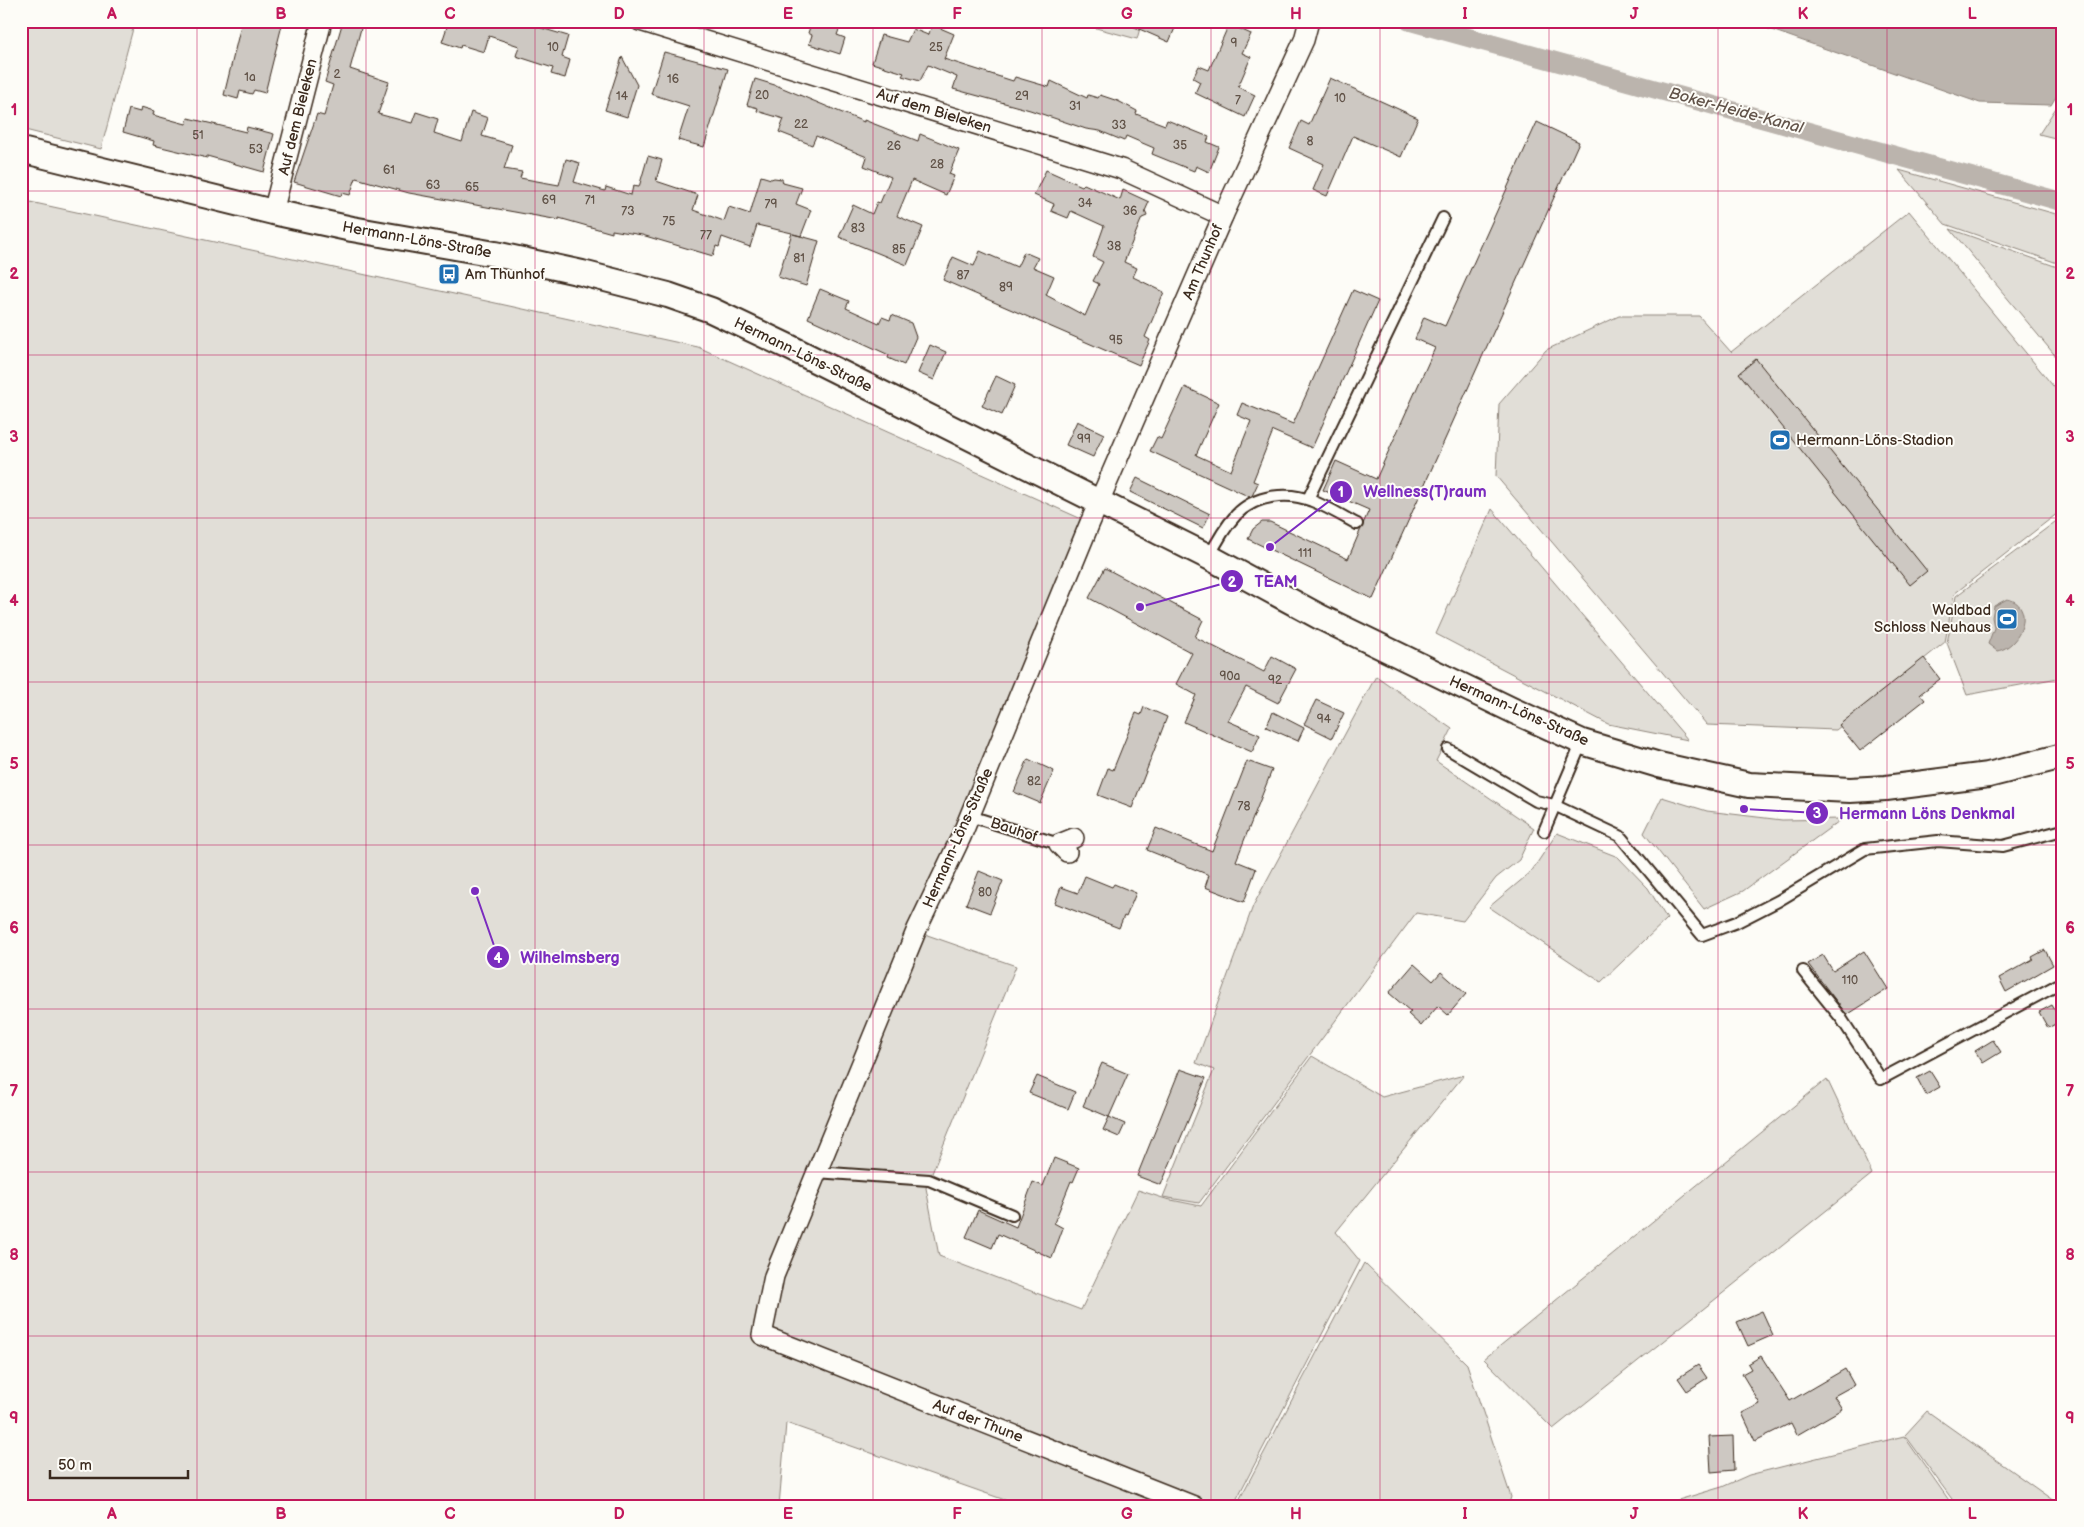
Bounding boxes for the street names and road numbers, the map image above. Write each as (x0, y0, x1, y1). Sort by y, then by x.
street label: Auf dem Bieleken (274, 57, 322, 177)
street label: Auf dem Bieleken (874, 84, 994, 138)
street label: Hermann-Löns-Straße (341, 218, 493, 262)
street label: Am Thunhof (1179, 221, 1228, 303)
street label: Hermann-Löns-Straße (731, 313, 875, 397)
street label: Hermann-Löns-Straße (1446, 672, 1592, 750)
street label: Hermann-Löns-Straße (919, 765, 997, 911)
street label: Bauhof (988, 813, 1040, 847)
street label: Auf der Thune (930, 1395, 1026, 1447)

